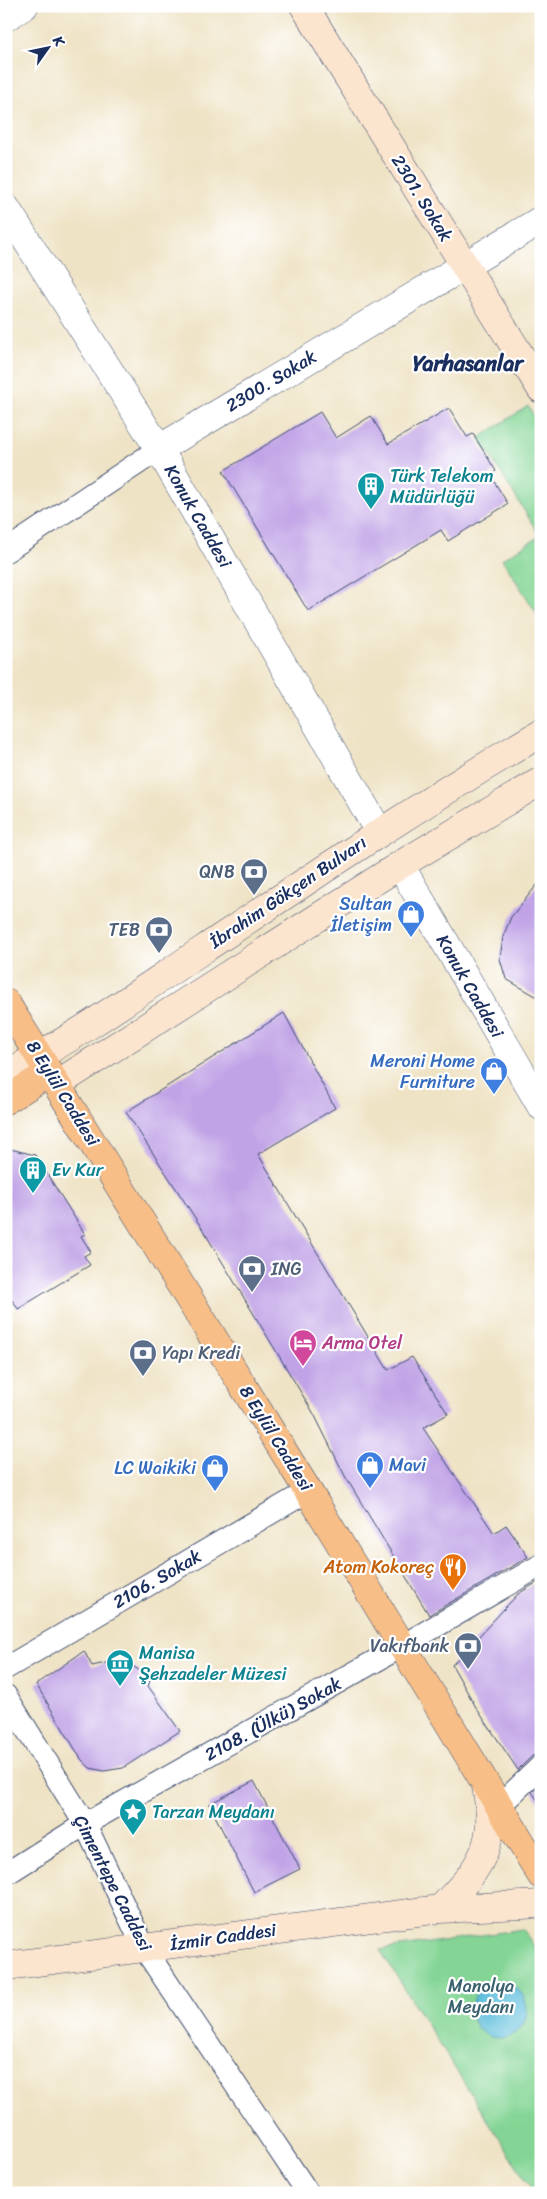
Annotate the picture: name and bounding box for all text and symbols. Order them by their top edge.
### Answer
north arrow [22,22,72,72]
text: K [45,30,72,53]
street label: 2301. Sokak [382,148,462,248]
street label: 2300. Sokak [219,341,323,421]
district label: Yarhasanlar [413,344,525,383]
street label: Konuk Caddesi [155,458,241,575]
place label: Türk Telekom Müdürlüğü [390,460,494,513]
building icon: Türk Telekom Müdürlüğü [356,471,386,510]
street label: İbrahim Gökçen Bulvarı [202,827,374,958]
place label: QNB [199,856,235,888]
bank icon: QNB [239,857,269,896]
place label: Sultan İletişim [330,888,392,941]
shop icon: Sultan İletişim [396,899,426,938]
place label: TEB [108,914,140,946]
bank icon: TEB [144,915,174,954]
street label: Konuk Caddesi [427,928,513,1045]
street label: 8 Eylül Caddesi [18,1034,109,1153]
place label: Meroni Home Furniture [370,1045,475,1098]
shop icon: Meroni Home Furniture [479,1056,509,1095]
place label: Ev Kur [52,1154,105,1186]
building icon: Ev Kur [18,1155,48,1194]
place label: ING [270,1253,302,1285]
bank icon: ING [237,1254,267,1293]
place label: Arma Otel [321,1327,403,1359]
hotel icon: Arma Otel [288,1328,318,1367]
place label: Yapı Kredi [162,1337,241,1369]
bank icon: Yapı Kredi [128,1338,158,1377]
street label: 8 Eylül Caddesi [231,1379,322,1498]
place label: Mavi [389,1449,427,1481]
shop icon: Mavi [355,1450,385,1489]
place label: LC Waikiki [114,1452,197,1484]
shop icon: LC Waikiki [200,1453,230,1492]
street label: 2106. Sokak [106,1540,208,1617]
place label: Atom Kokoreç [323,1551,434,1583]
restaurant icon: Atom Kokoreç [438,1552,468,1591]
place label: Vakıfbank [370,1630,449,1662]
bank icon: Vakıfbank [453,1631,483,1670]
place label: Manisa Şehzadeler Müzesi [139,1637,288,1690]
museum icon: Manisa Şehzadeler Müzesi [105,1648,135,1687]
street label: 2108. (Ülkü) Sokak [198,1668,348,1770]
place label: Tarzan Meydanı [152,1796,275,1828]
place icon: Tarzan Meydanı [118,1797,148,1836]
street label: Çimentepe Caddesi [65,1809,162,1958]
street label: İzmir Caddesi [167,1914,279,1960]
park label: Manolya Meydanı [448,1970,514,2023]

